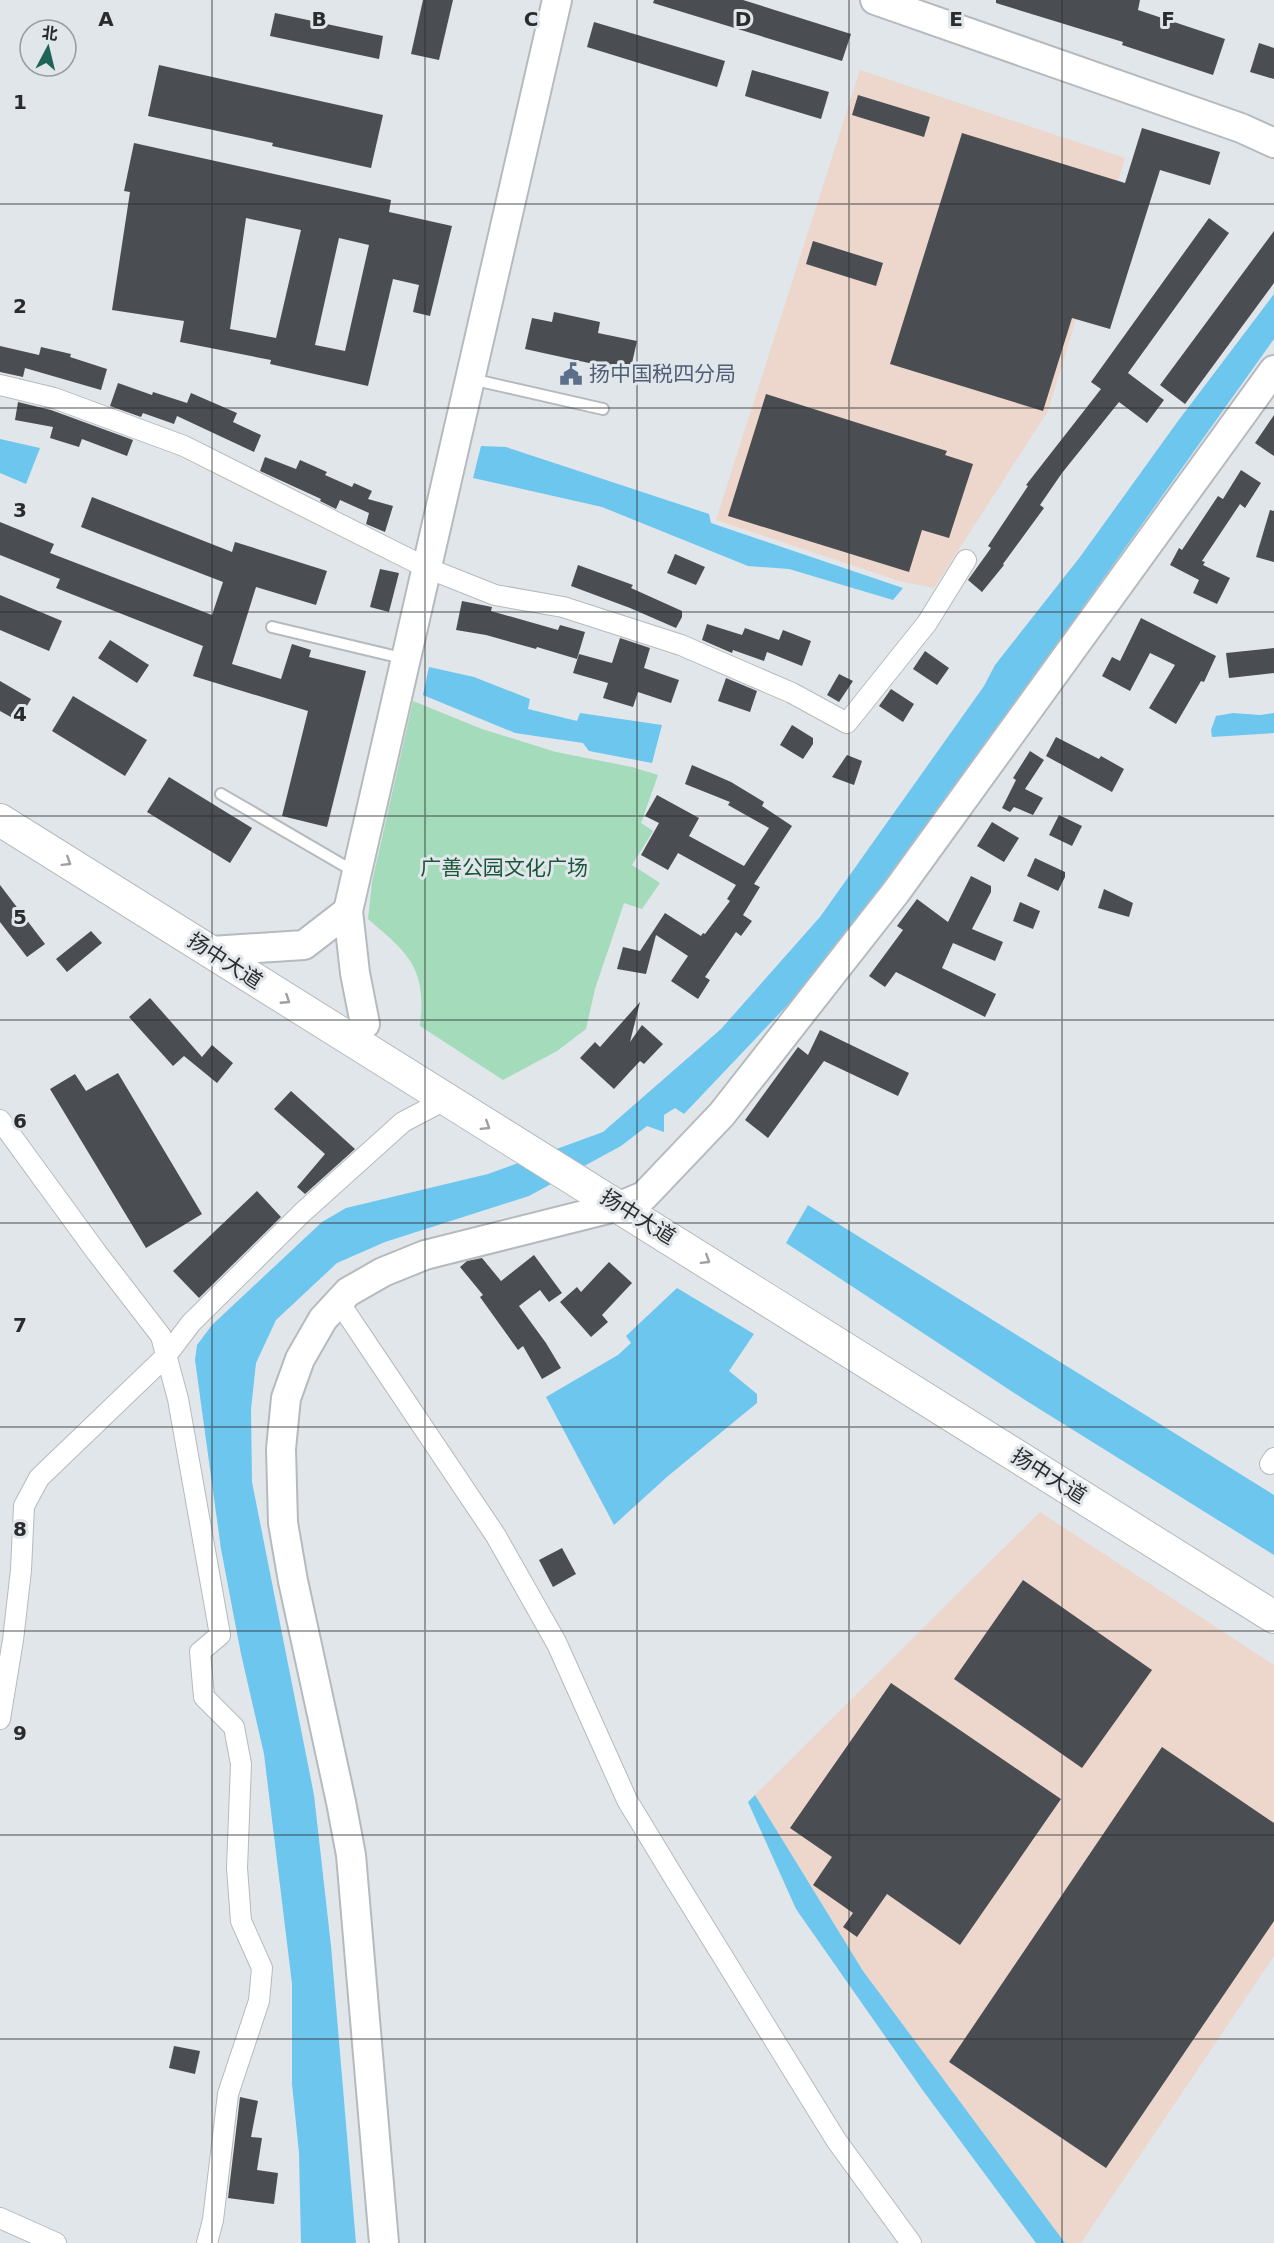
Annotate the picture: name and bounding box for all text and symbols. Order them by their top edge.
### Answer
text: A [98,7,114,31]
text: B [311,7,327,31]
text: C [524,7,538,31]
text: D [735,7,751,31]
text: E [949,7,963,31]
text: F [1161,7,1175,31]
north arrow [18,18,78,78]
text: 北 [41,23,59,44]
text: 1 [13,90,27,114]
text: 2 [13,294,27,318]
public building icon: 扬中国税四分局 [558,361,584,387]
place label: 扬中国税四分局 [589,362,736,386]
text: 3 [13,498,27,522]
text: 4 [13,702,27,726]
one-way arrow [61,855,72,866]
park label: 广善公园文化广场 [420,856,588,880]
text: 5 [13,905,27,929]
street label: 扬中大道 [183,928,267,994]
one-way arrow [279,992,290,1003]
text: 6 [13,1109,27,1133]
one-way arrow [480,1118,490,1130]
street label: 扬中大道 [596,1185,680,1249]
one-way arrow [700,1253,711,1264]
text: 7 [13,1313,27,1337]
street label: 扬中大道 [1007,1444,1091,1508]
text: 8 [13,1517,27,1541]
text: 9 [13,1721,27,1745]

